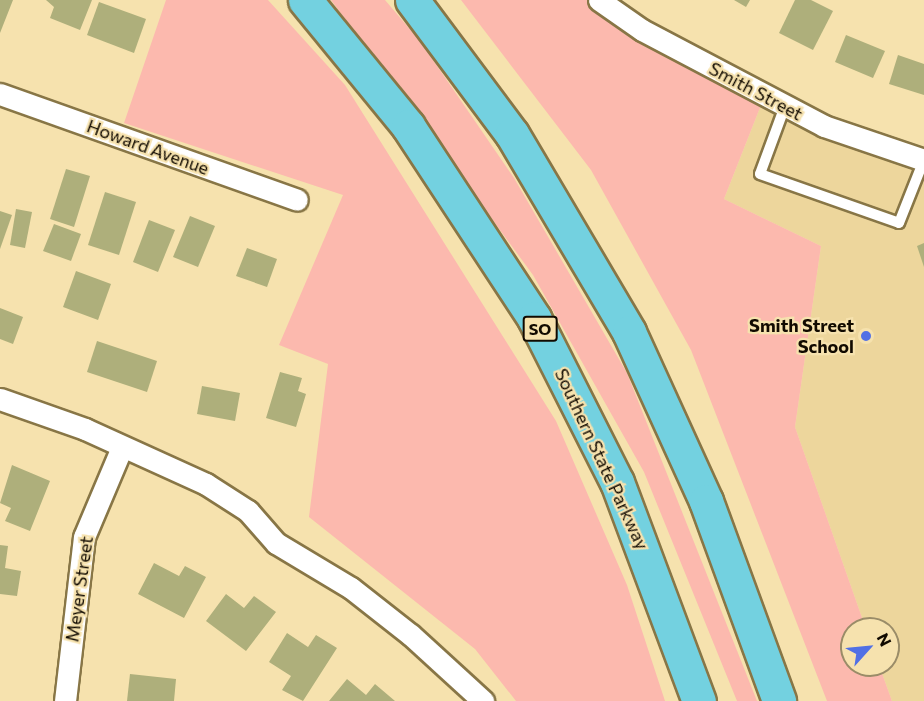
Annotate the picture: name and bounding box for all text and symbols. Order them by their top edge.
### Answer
street label: Smith Street [705,57,807,125]
street label: Howard Avenue [84,115,212,179]
place label: Smith Street School [749,315,854,358]
road number: SO [522,316,558,342]
marker: Smith Street School [859,329,873,343]
street label: Southern State Parkway [551,365,653,553]
street label: Meyer Street [61,535,97,643]
north arrow [840,617,900,677]
text: N [874,630,896,649]

